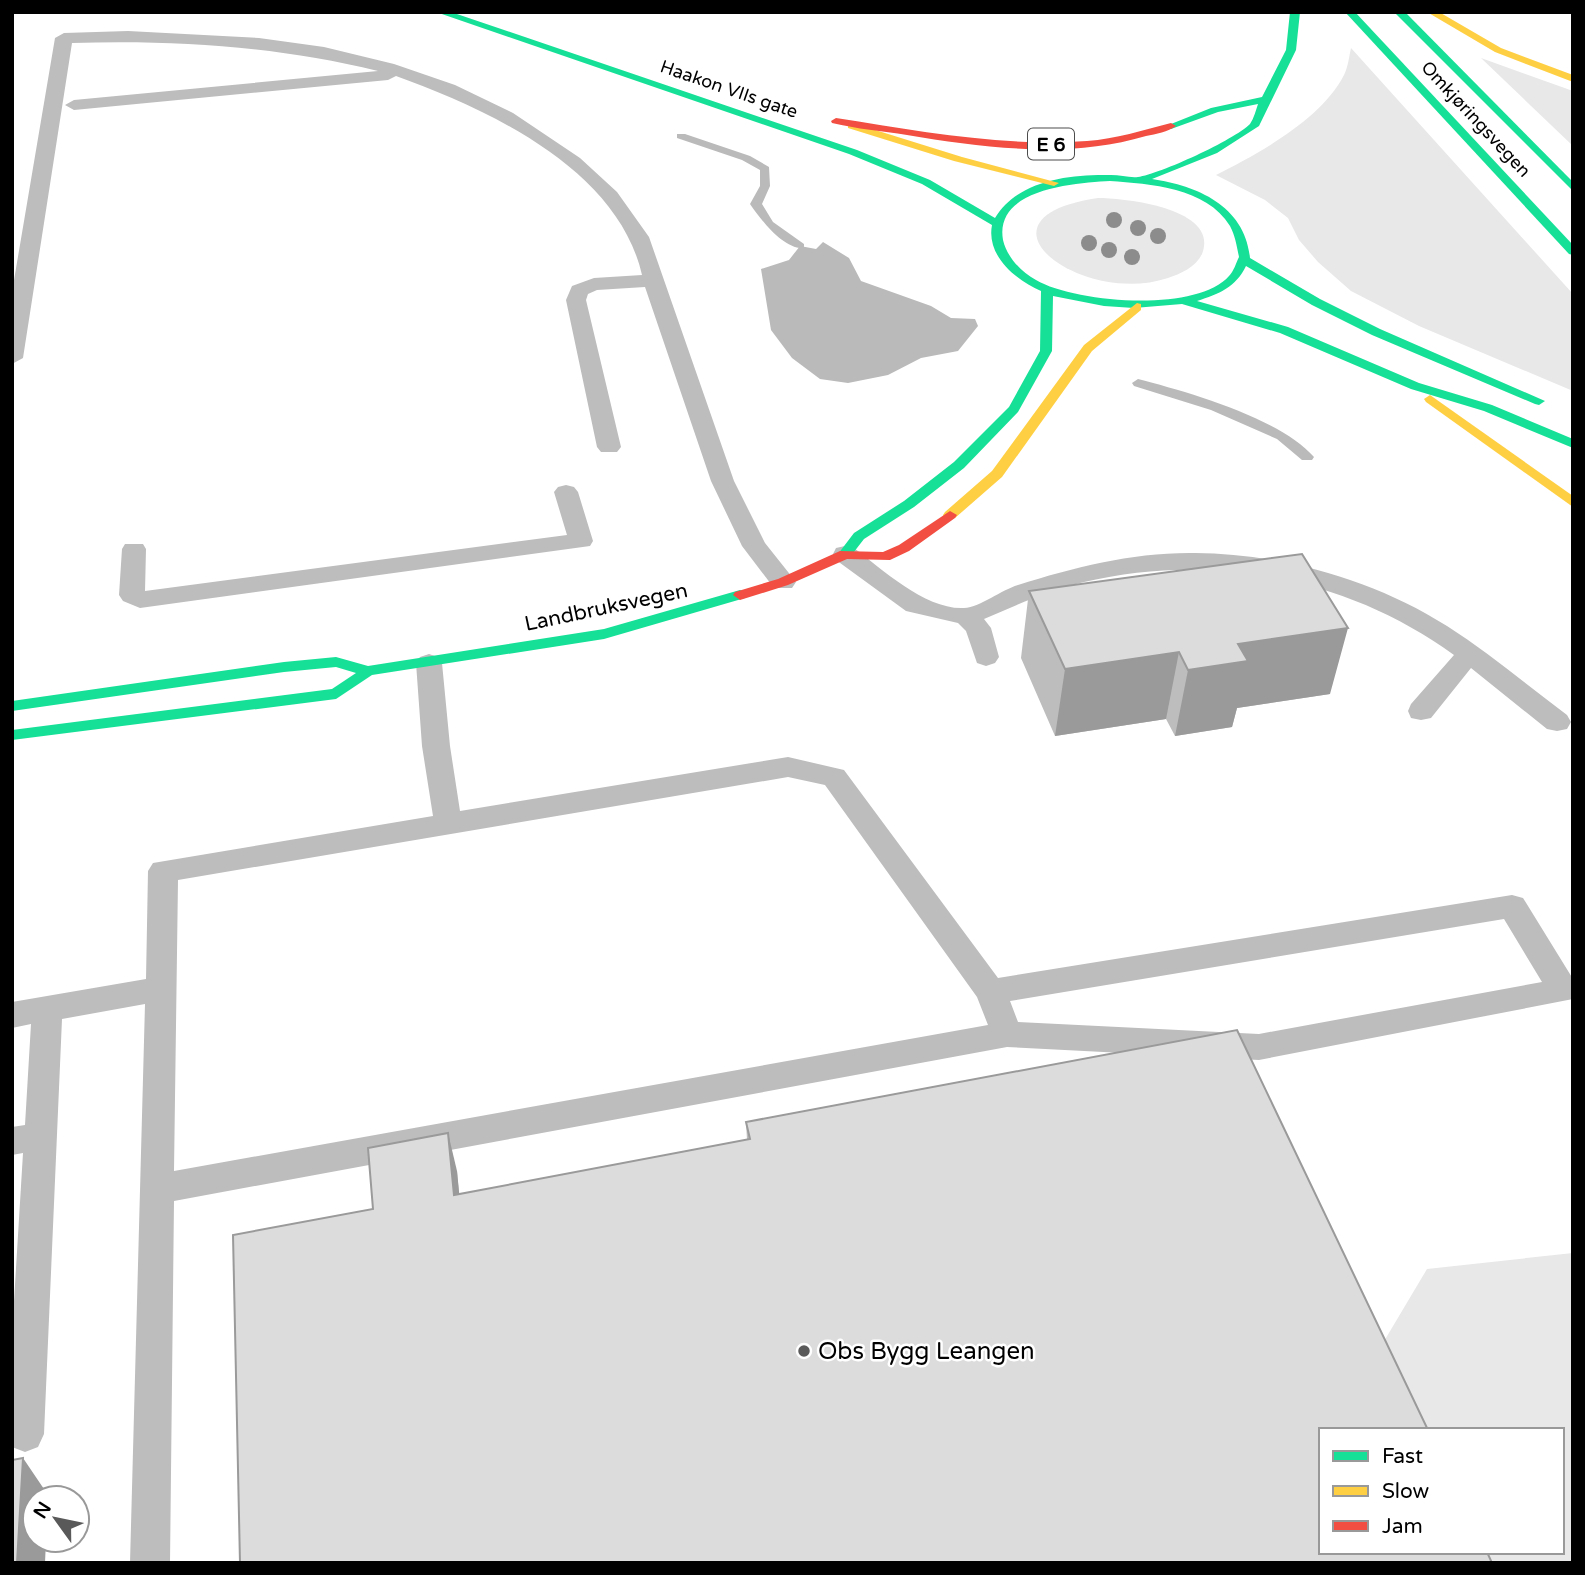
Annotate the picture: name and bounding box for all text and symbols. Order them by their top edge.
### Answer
street label: Haakon VIIs gate [657,55,801,123]
street label: Omkjøringsvegen [1417,56,1535,182]
road number: E 6 [1028,128,1074,160]
street label: Landbruksvegen [522,578,690,637]
place label: Obs Bygg Leangen [818,1337,1035,1366]
marker: Obs Bygg Leangen [796,1343,812,1359]
legend [1319,1428,1564,1554]
text: Fast [1382,1444,1423,1469]
text: Slow [1382,1479,1430,1504]
north arrow [21,1484,91,1554]
text: N [29,1498,56,1523]
text: Jam [1382,1514,1423,1539]

